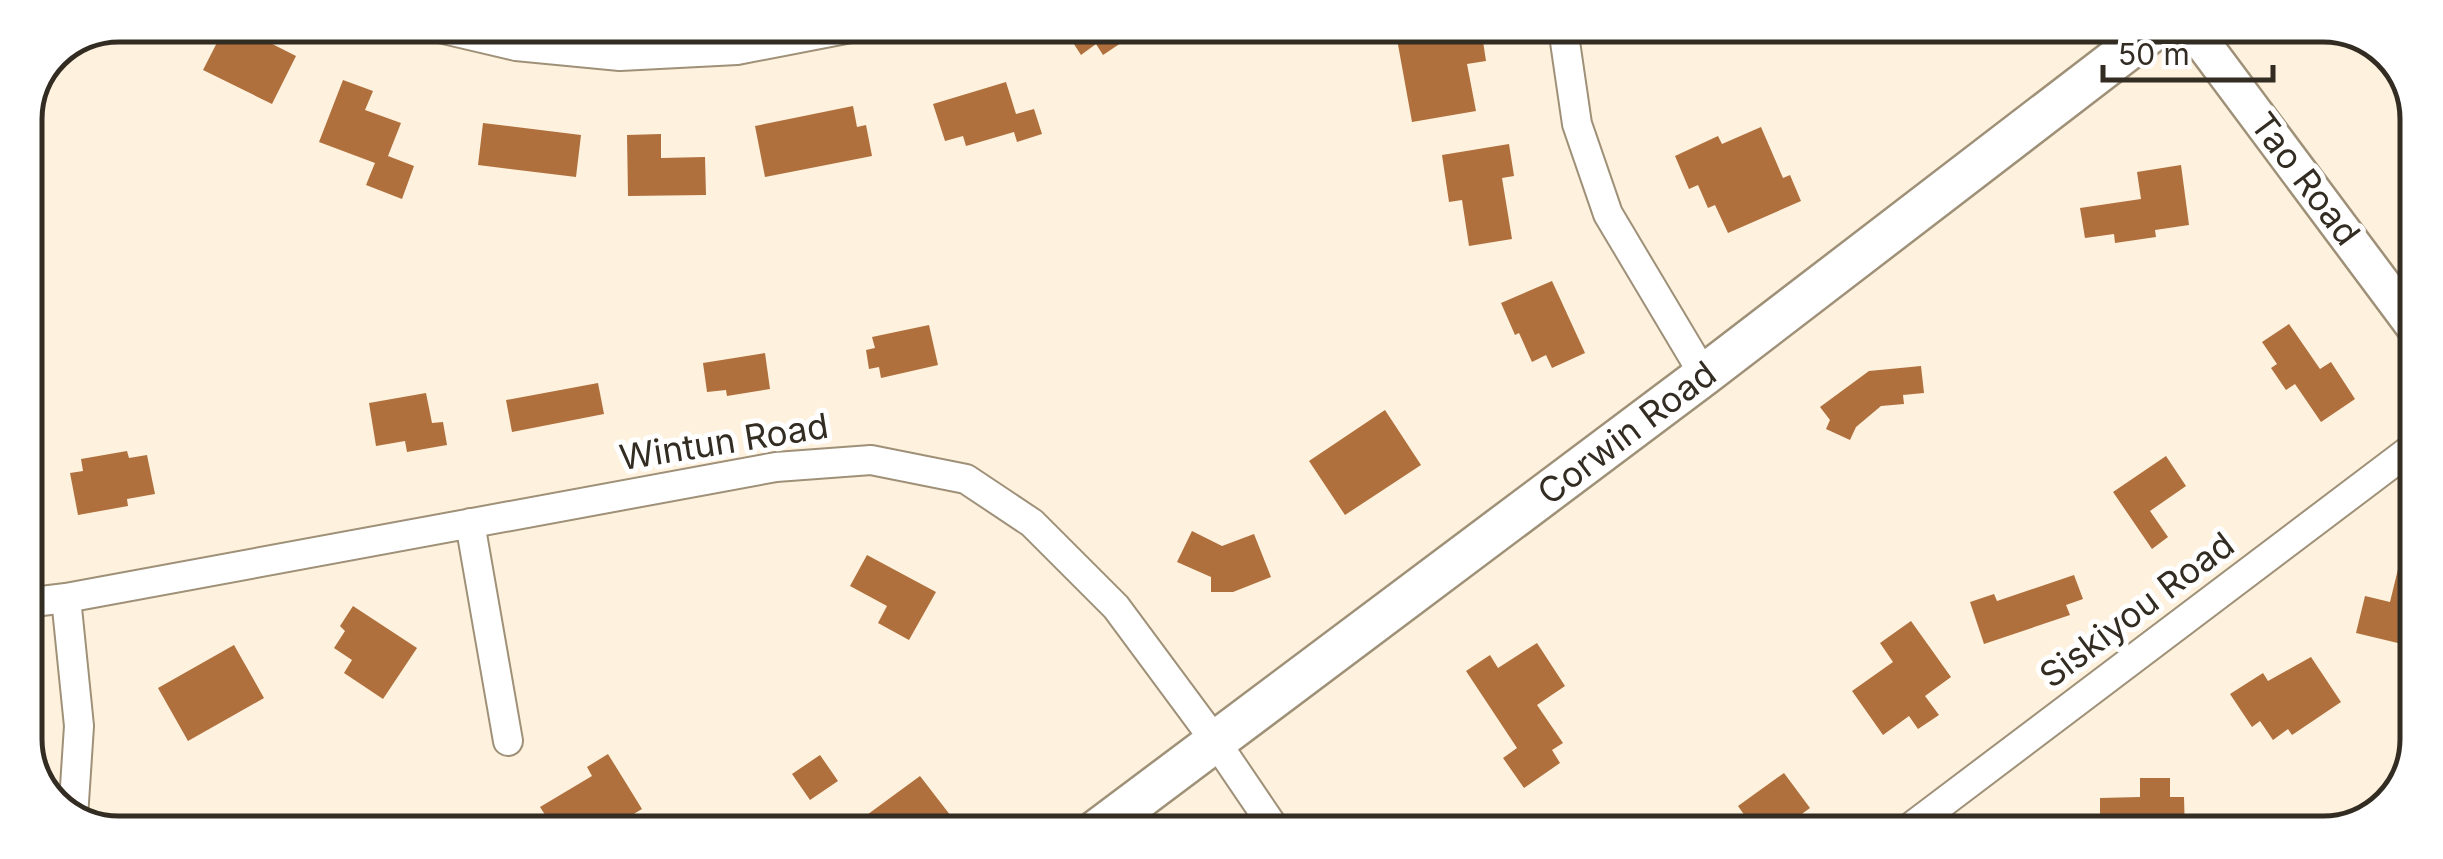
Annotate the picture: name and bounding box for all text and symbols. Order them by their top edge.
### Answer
scale bar [2103,20,2273,82]
text: 50 m [2118,36,2190,72]
street label: Tao Road [2242,104,2369,253]
street label: Corwin Road [1529,352,1724,513]
street label: Wintun Road [616,404,831,478]
street label: Siskiyou Road [2031,523,2242,696]

